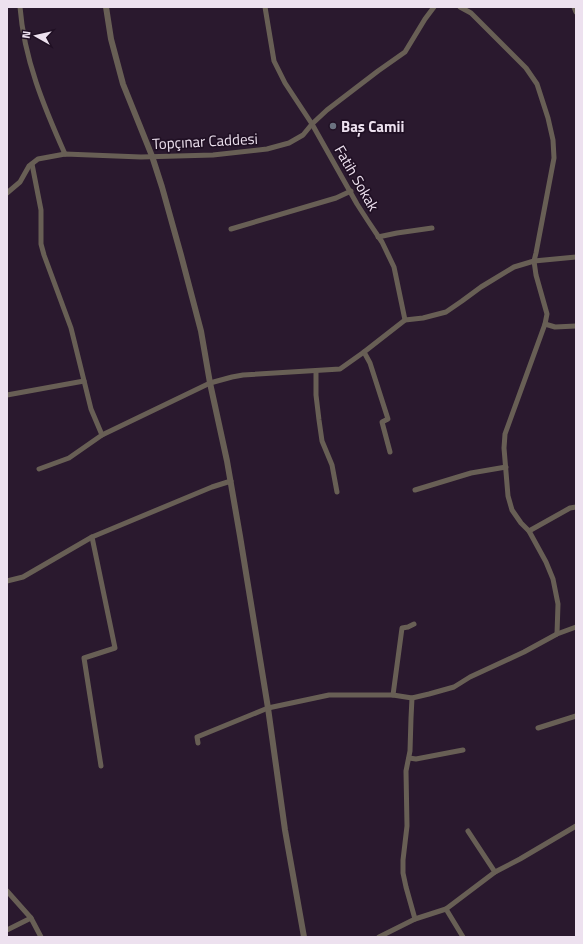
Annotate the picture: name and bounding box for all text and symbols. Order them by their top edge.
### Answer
north arrow [16,16,56,56]
text: N [18,30,35,39]
place label: Baş Camii [341,115,404,138]
marker: Baş Camii [328,121,338,131]
street label: Topçınar Caddesi [152,127,258,155]
street label: Fatih Sokak [329,141,385,215]

